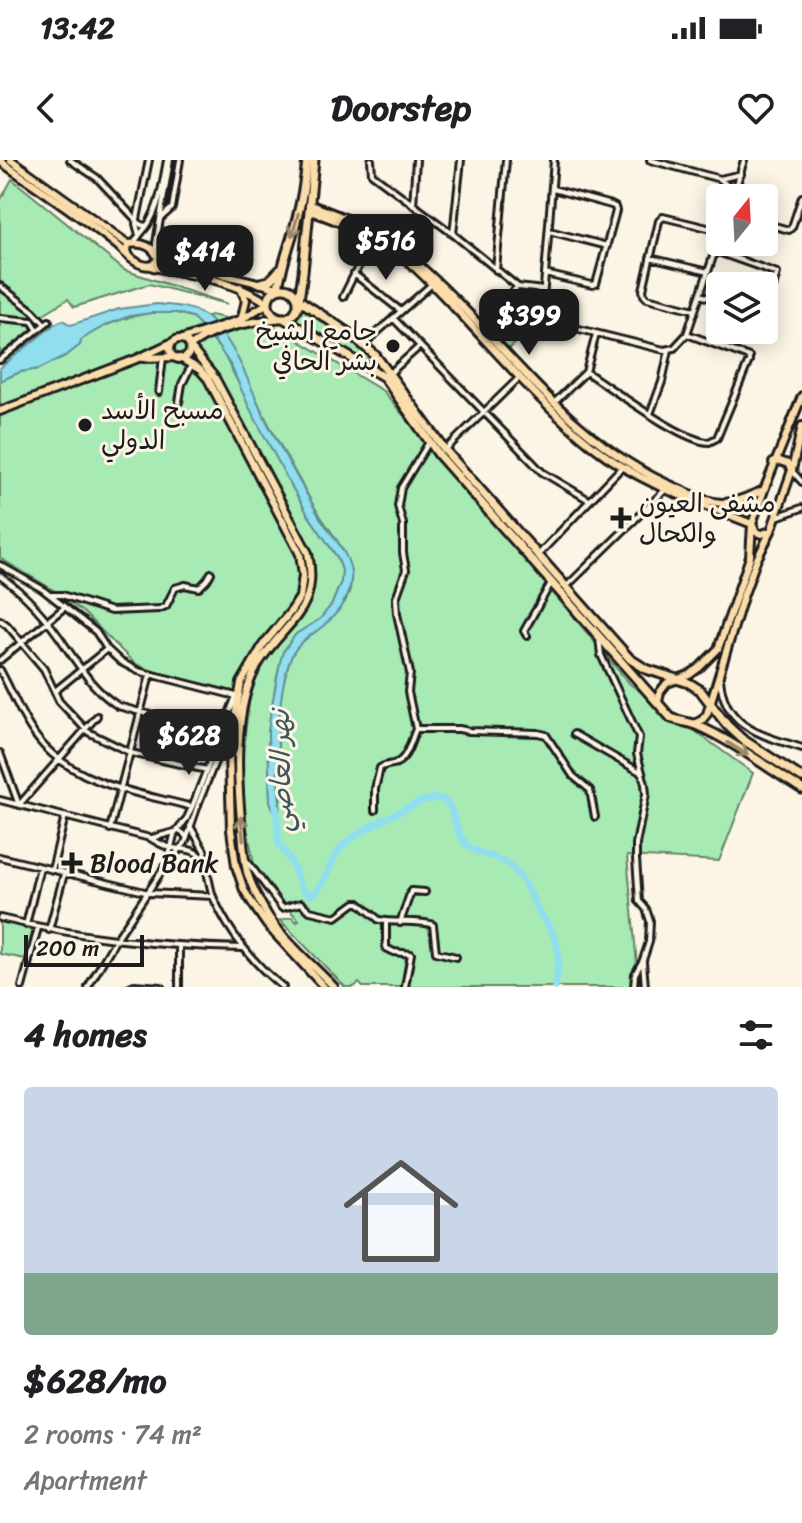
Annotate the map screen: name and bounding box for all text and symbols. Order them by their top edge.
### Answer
text: 13:42 [40,1,114,55]
text: Doorstep [331,76,471,140]
icon: back [24,86,68,130]
icon: heart [734,86,778,130]
north arrow [706,184,778,256]
map controls [706,184,778,344]
one-way arrow [287,211,302,237]
pin: $516 [339,214,433,282]
text: $516 [356,217,416,263]
pin: $414 [158,225,252,293]
text: $414 [174,228,236,274]
button: layers [706,272,778,344]
pin: $399 [482,289,576,357]
text: $399 [497,292,561,338]
place label: جامع الشيخ بشر الحافي [256,308,377,384]
marker: جامع الشيخ بشر الحافي [384,337,402,355]
place label: مسبح الأسد الدولي [101,387,224,463]
marker: مسبح الأسد الدولي [76,416,94,434]
place label: مشفى العيون والكحال [639,480,776,556]
marker: مشفى العيون والكحال [610,507,632,529]
water label: نهر العاصي [255,706,306,833]
pin: $628 [142,709,236,777]
text: $628 [158,712,220,758]
one-way arrow [726,741,749,757]
one-way arrow [234,815,249,842]
place label: Blood Bank [90,840,219,886]
marker: Blood Bank [61,852,83,874]
text: 200 m [36,929,99,968]
scale bar [24,931,144,967]
text: 4 homes [24,1005,147,1065]
icon: filters [734,1013,778,1057]
icon: home [329,1139,473,1283]
text: $628/mo [24,1351,167,1411]
text: 2 rooms · 74 m² [24,1411,202,1457]
text: Apartment [24,1457,147,1503]

